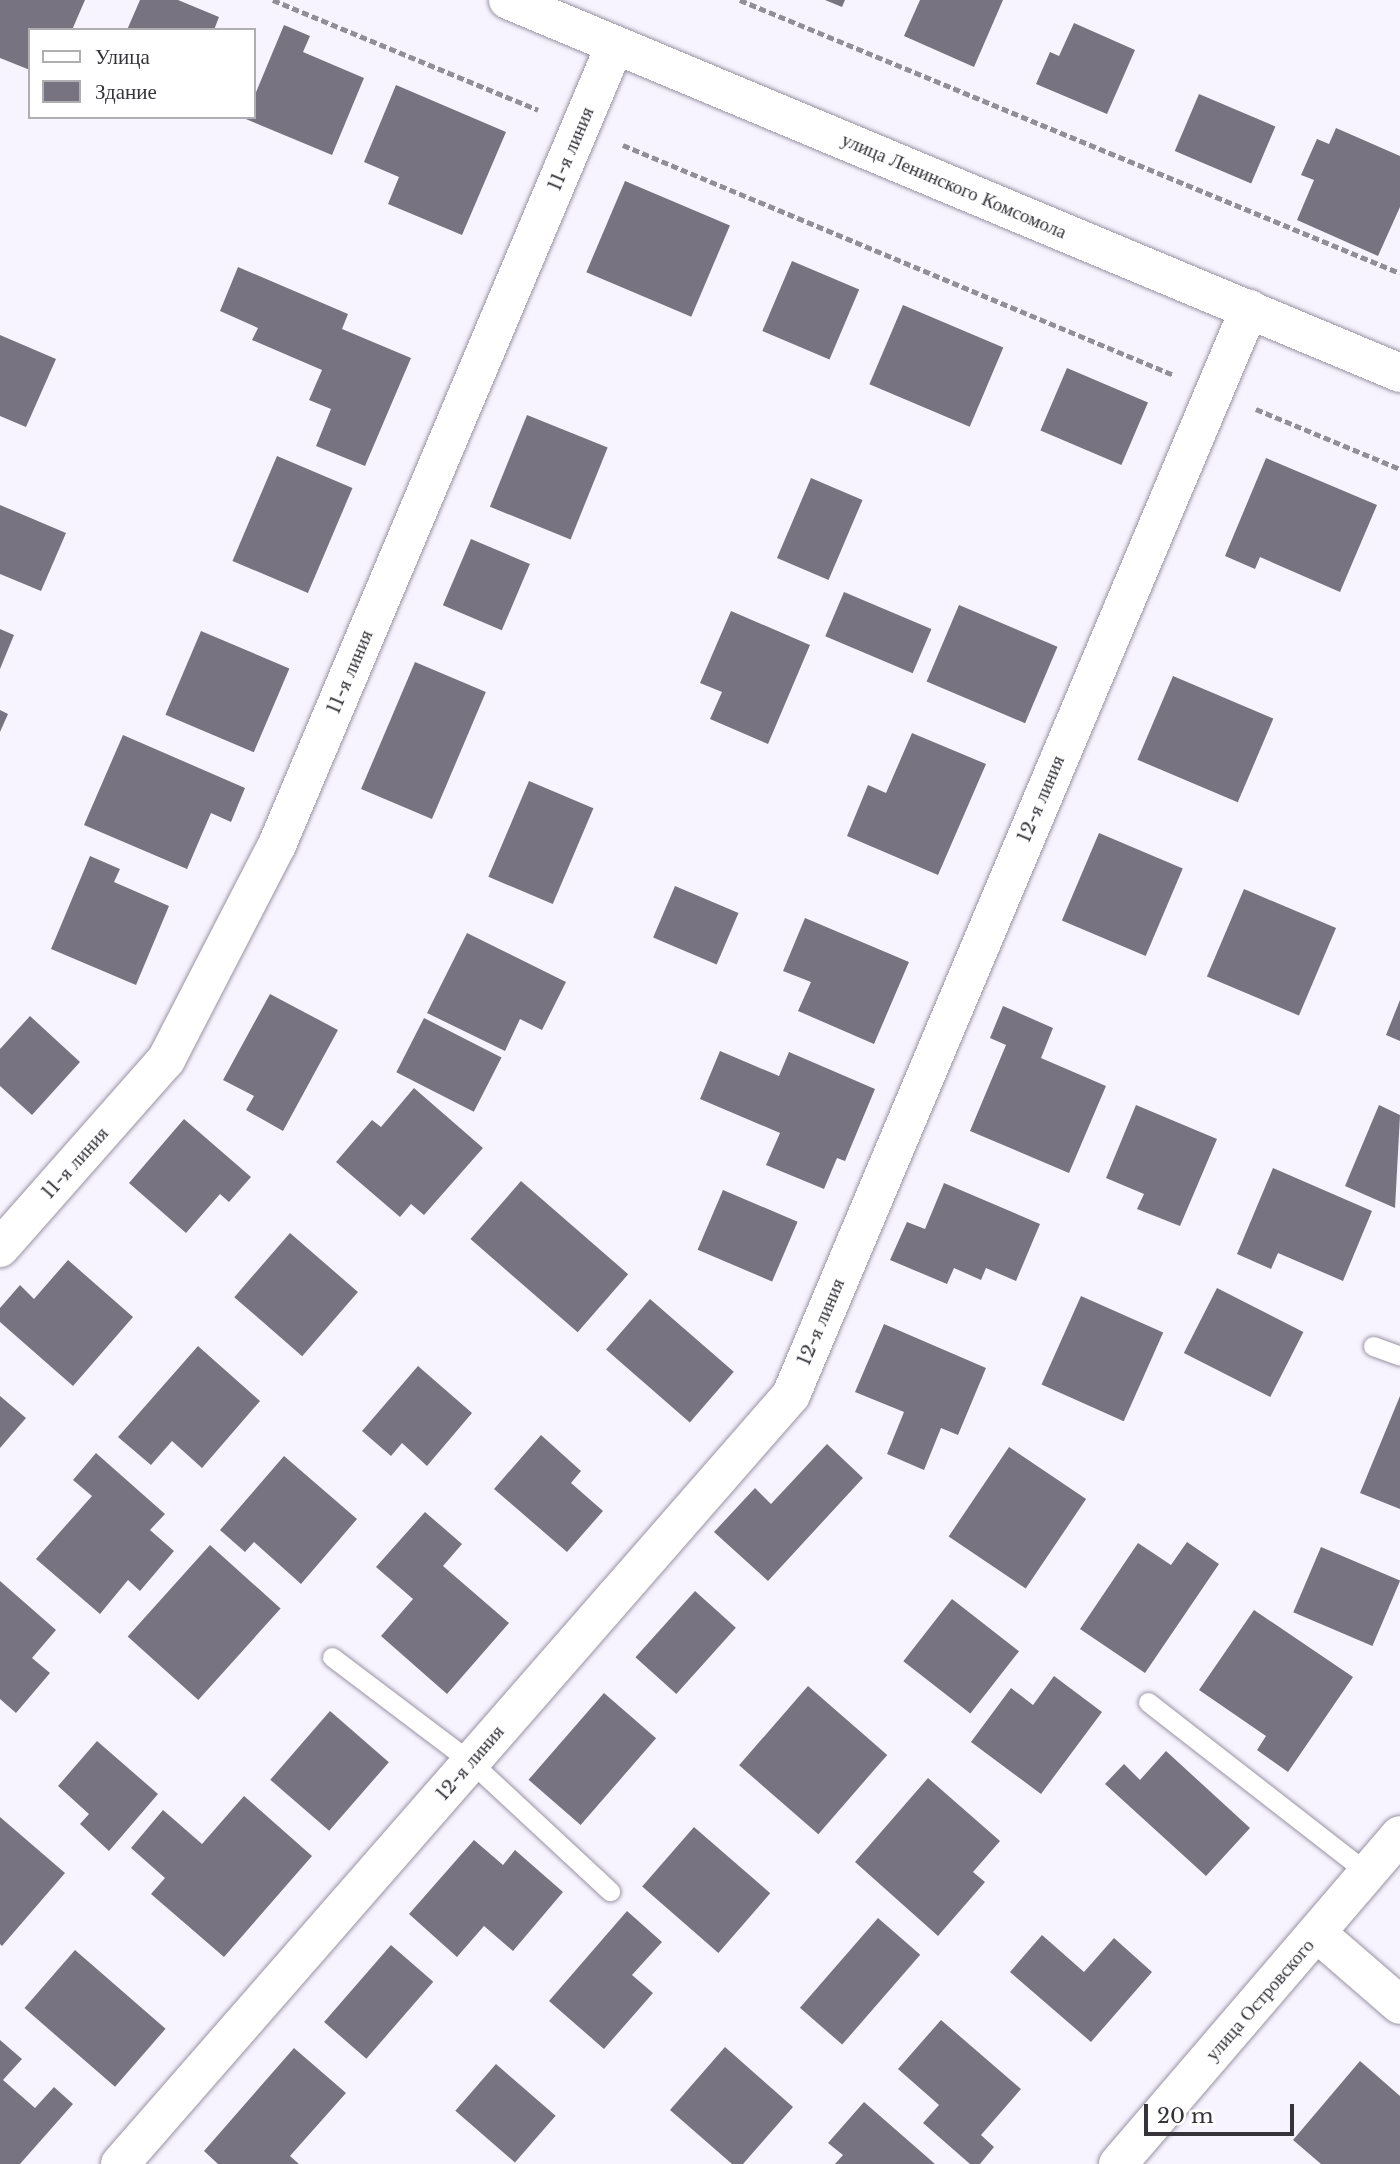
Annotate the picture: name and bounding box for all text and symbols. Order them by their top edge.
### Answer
legend [28,28,256,119]
text: Улица [95,44,150,70]
text: Здание [95,79,157,105]
street label: 11-я линия [543,104,599,194]
street label: улица Ленинского Комсомола [838,128,1070,244]
street label: 11-я линия [322,627,378,717]
street label: 12-я линия [1013,752,1069,846]
street label: 11-я линия [37,1122,113,1204]
street label: 12-я линия [793,1275,849,1369]
street label: 12-я линия [431,1721,509,1805]
street label: улица Островского [1201,1934,1319,2066]
scale bar [1148,2090,1298,2134]
text: 20 m [1157,2103,1214,2129]

